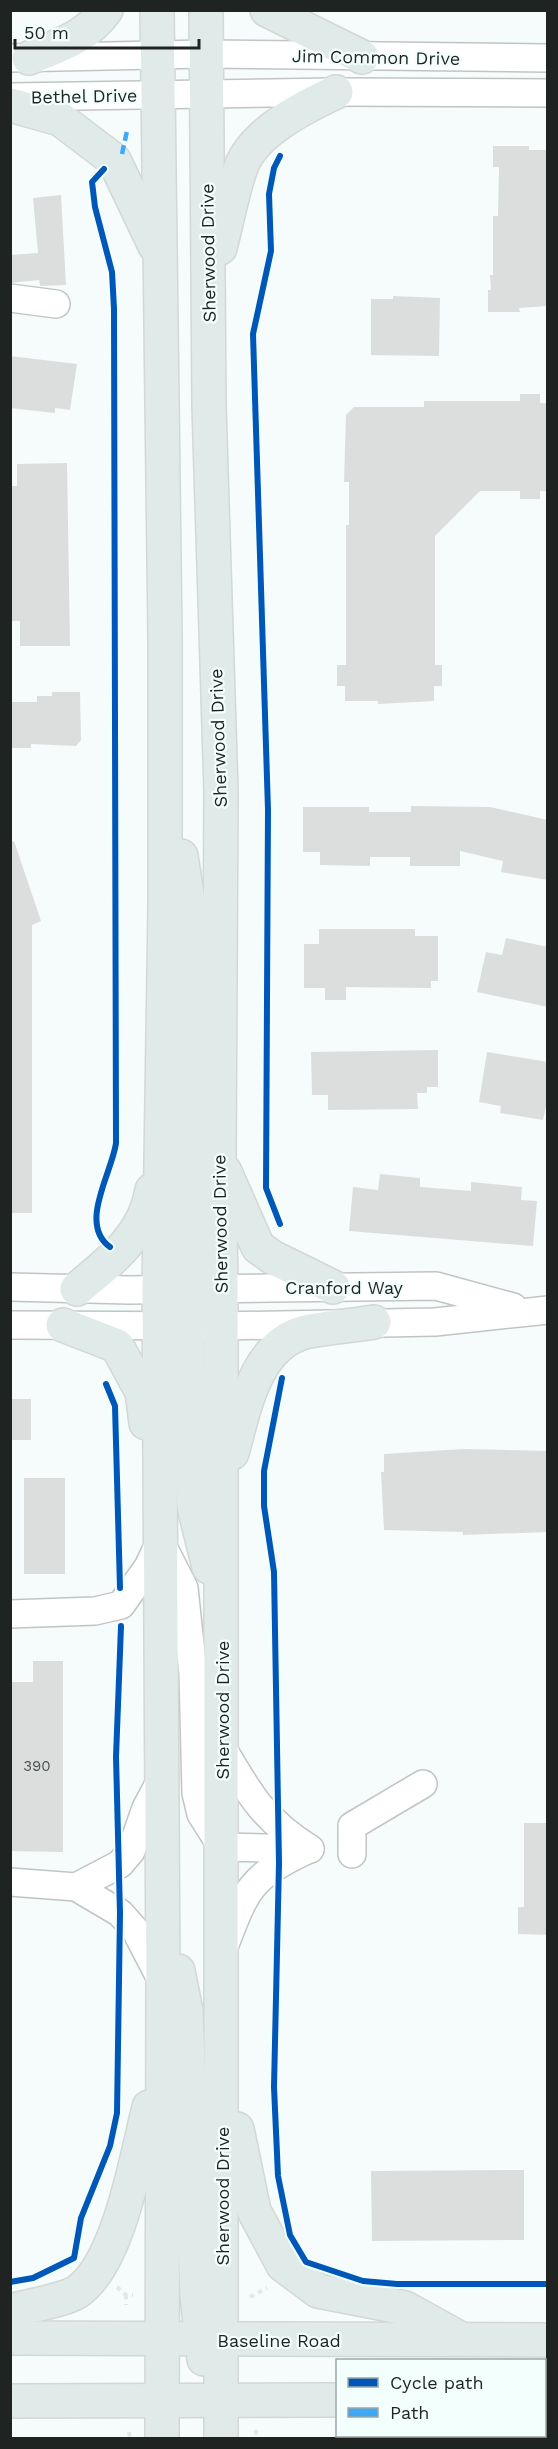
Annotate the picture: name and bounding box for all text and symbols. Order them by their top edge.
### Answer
scale bar [15,12,200,50]
text: 50 m [24,22,69,43]
street label: Jim Common Drive [292,45,460,69]
street label: Bethel Drive [30,85,138,107]
street label: Sherwood Drive [196,183,220,323]
street label: Sherwood Drive [205,668,231,808]
street label: Sherwood Drive [208,1154,232,1294]
street label: Cranford Way [285,1277,404,1298]
street label: Sherwood Drive [212,1641,233,1779]
house number: 390 [23,1757,51,1775]
street label: Sherwood Drive [212,2127,233,2265]
street label: Baseline Road [217,2330,341,2351]
legend [336,2359,546,2437]
text: Cycle path [390,2372,484,2393]
text: Path [390,2402,430,2423]

